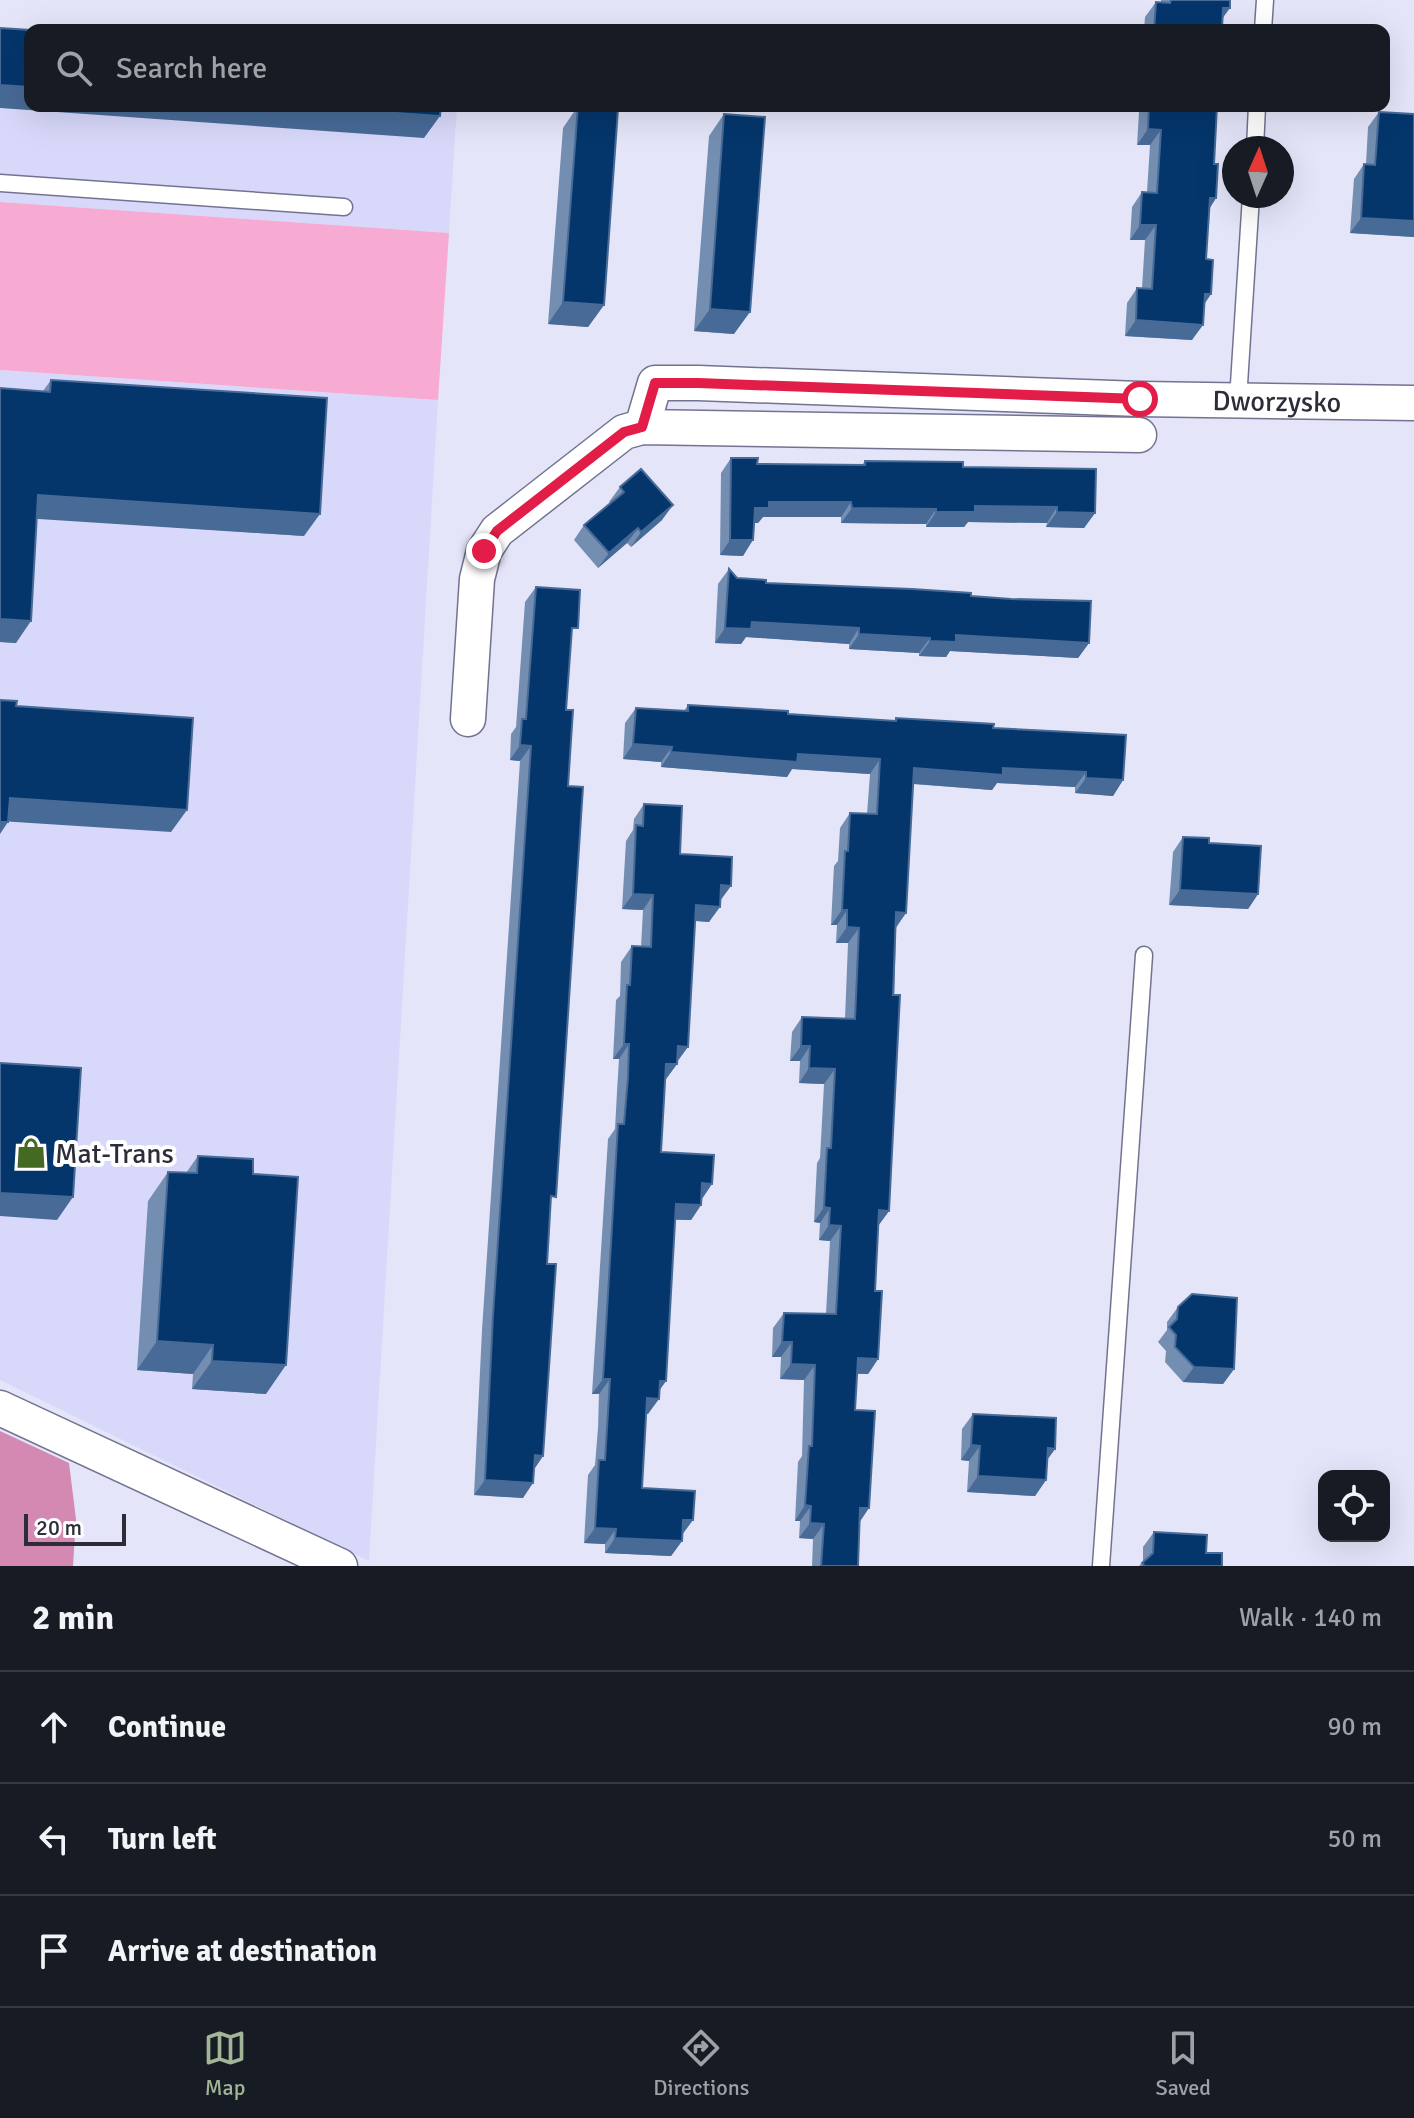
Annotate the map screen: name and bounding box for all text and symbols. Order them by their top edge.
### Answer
search box [24,24,1390,112]
icon: search [52,46,96,90]
text: Search here [116,50,267,87]
north arrow [1222,136,1294,208]
route start [1122,381,1158,417]
street label: Dworzysko [1212,384,1342,420]
route end [466,533,502,569]
shop icon: Mat-Trans [14,1136,48,1170]
place label: Mat-Trans [55,1137,174,1171]
map controls [1318,1470,1390,1542]
button: locate [1318,1470,1390,1542]
scale bar [24,1510,126,1546]
text: 20 m [36,1514,82,1541]
text: 2 min [32,1597,114,1639]
text: Walk · 140 m [1239,1602,1382,1634]
icon: ahead [32,1705,76,1749]
text: Continue [108,1709,226,1746]
text: 90 m [1327,1711,1382,1743]
icon: left [32,1817,76,1861]
text: Turn left [108,1821,217,1858]
text: 50 m [1327,1823,1382,1855]
icon: arrive [32,1929,76,1973]
text: Arrive at destination [108,1933,377,1970]
tab: Map [203,2026,247,2101]
tab: Directions [653,2026,749,2101]
tab: Saved [1156,2026,1211,2101]

